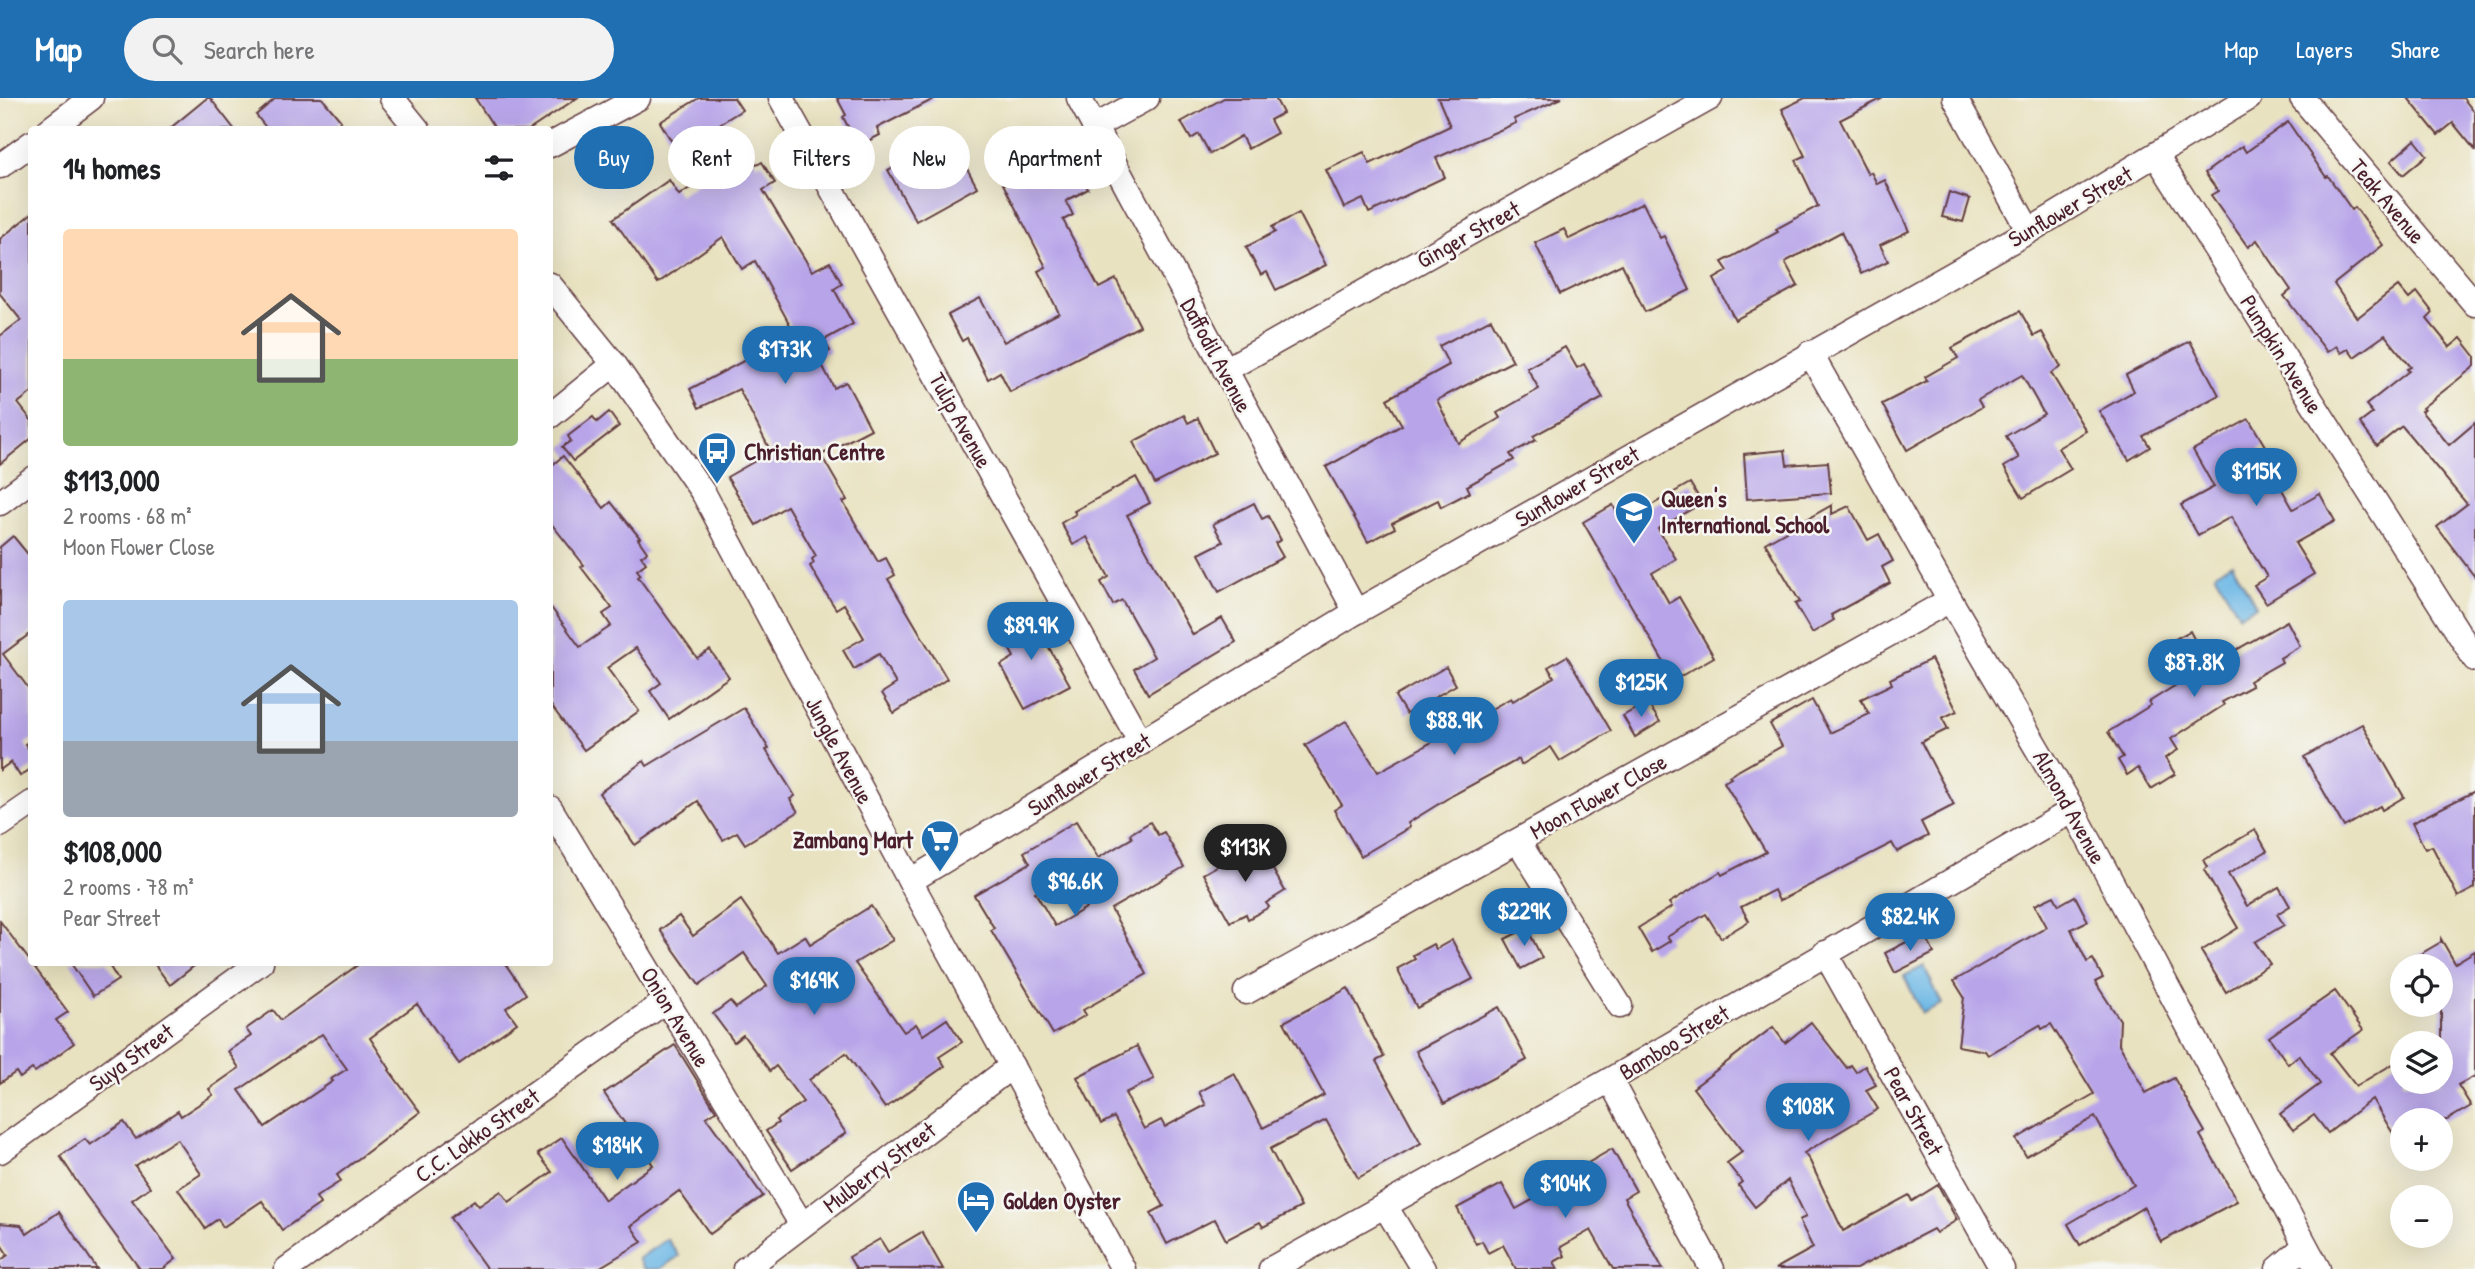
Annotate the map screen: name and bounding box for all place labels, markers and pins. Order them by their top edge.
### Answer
pin: $173K [736,327,834,386]
bus stop icon: Christian Centre [696,430,738,485]
place label: Christian Centre [744,436,886,467]
pin: $115K [2207,448,2305,508]
place label: Queen's International School [1661,483,1830,540]
school or university icon: Queen's International School [1613,490,1655,545]
pin: $89.9K [974,602,1088,662]
pin: $87.8K [2137,640,2251,699]
pin: $125K [1592,660,1690,719]
pin: $88.9K [1397,698,1511,757]
supermarket icon: Zambang Mart [919,818,961,873]
place label: Zambang Mart [793,824,914,856]
pin: $113K [1196,824,1294,884]
pin: $96.6K [1018,858,1132,918]
pin: $229K [1475,888,1573,948]
pin: $82.4K [1853,894,1967,953]
pin: $169K [765,958,863,1017]
pin: $108K [1759,1084,1857,1143]
pin: $184K [568,1122,666,1182]
pin: $104K [1516,1160,1614,1220]
hotel icon: Golden Oyster [955,1179,997,1234]
place label: Golden Oyster [1003,1185,1121,1217]

